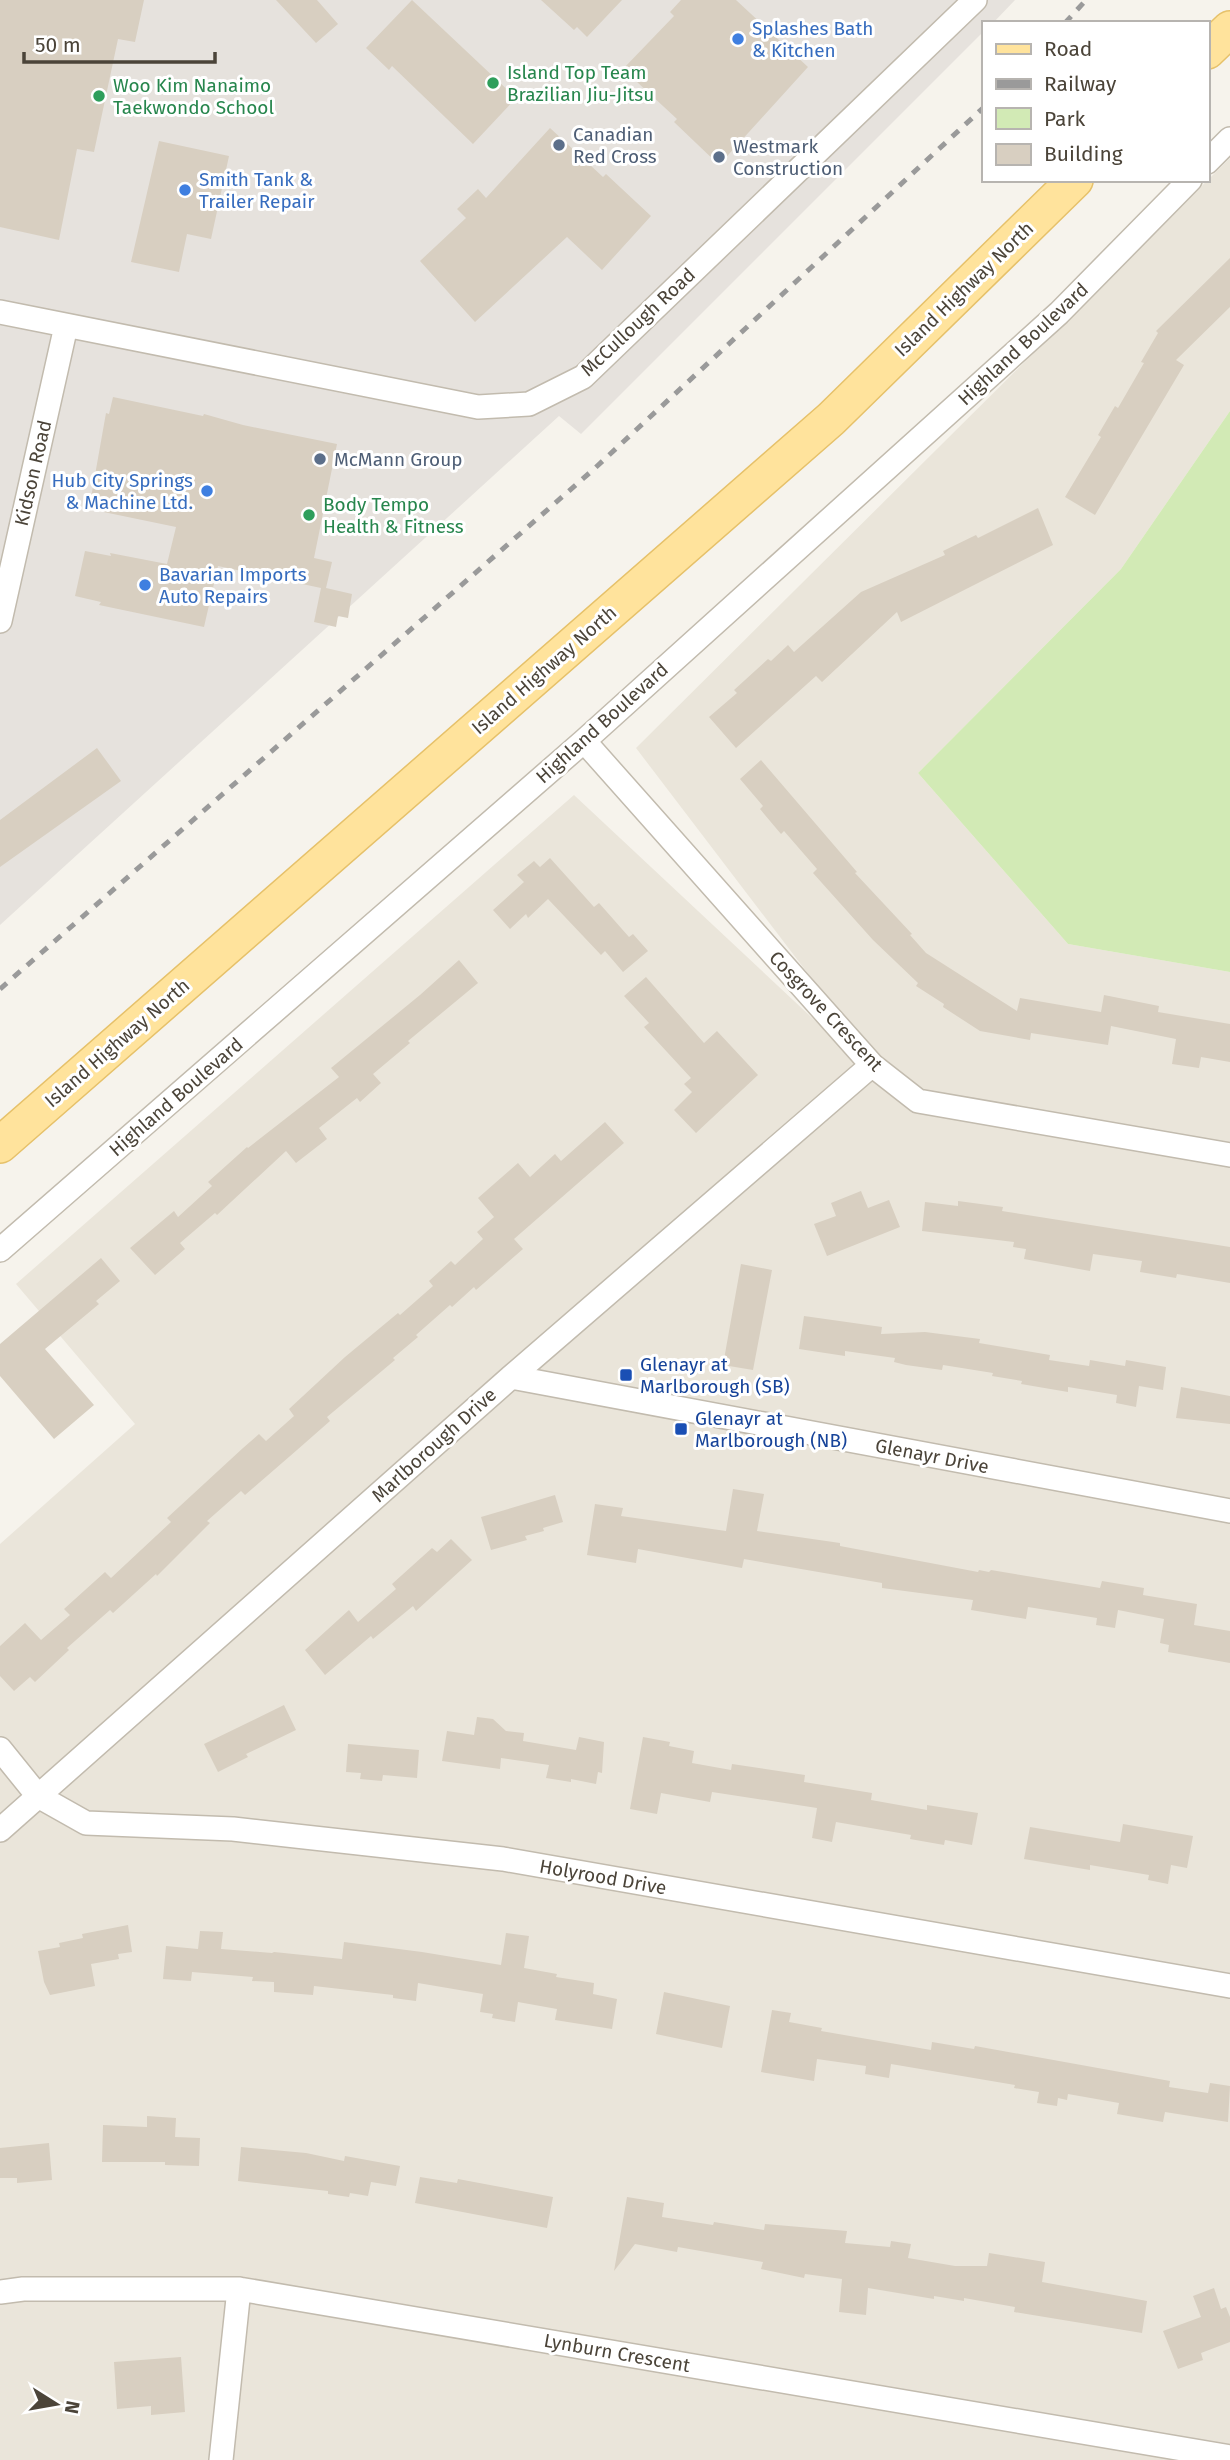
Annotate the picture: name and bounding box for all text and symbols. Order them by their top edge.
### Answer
place label: Splashes Bath & Kitchen [752,17,873,62]
scale bar [24,21,215,65]
legend [982,21,1209,182]
marker: Splashes Bath & Kitchen [730,31,746,47]
text: 50 m [35,32,81,58]
text: Road [1044,36,1092,62]
place label: Island Top Team Brazilian Jiu-Jitsu [507,61,654,106]
text: Railway [1044,71,1117,97]
place label: Woo Kim Nanaimo Taekwondo School [113,74,274,119]
marker: Island Top Team Brazilian Jiu-Jitsu [485,75,501,91]
marker: Woo Kim Nanaimo Taekwondo School [91,88,107,104]
text: Park [1044,106,1086,132]
place label: Canadian Red Cross [573,123,657,168]
place label: Westmark Construction [733,135,843,180]
marker: Canadian Red Cross [551,137,567,153]
text: Building [1044,141,1123,167]
marker: Westmark Construction [711,149,727,165]
place label: Smith Tank & Trailer Repair [199,168,315,213]
marker: Smith Tank & Trailer Repair [177,182,193,198]
street label: Island Highway North [890,217,1038,361]
street label: McCullough Road [576,263,700,381]
street label: Highland Boulevard [953,278,1093,410]
street label: Kidson Road [10,418,56,528]
place label: McMann Group [334,448,462,471]
marker: McMann Group [312,451,328,467]
place label: Hub City Springs & Machine Ltd. [51,469,193,514]
marker: Hub City Springs & Machine Ltd. [199,483,215,499]
place label: Body Tempo Health & Fitness [323,493,464,538]
marker: Body Tempo Health & Fitness [301,507,317,523]
place label: Bavarian Imports Auto Repairs [159,563,307,608]
marker: Bavarian Imports Auto Repairs [137,577,153,593]
street label: Island Highway North [467,601,621,739]
street label: Highland Boulevard [531,658,673,788]
street label: Cosgrove Crescent [764,946,888,1076]
street label: Island Highway North [40,974,194,1112]
street label: Highland Boulevard [104,1033,248,1161]
place label: Glenayr at Marlborough (SB) [640,1353,790,1398]
marker: Glenayr at Marlborough (SB) [618,1367,634,1383]
street label: Marlborough Drive [367,1383,501,1507]
place label: Glenayr at Marlborough (NB) [695,1407,847,1452]
marker: Glenayr at Marlborough (NB) [673,1421,689,1437]
street label: Glenayr Drive [873,1434,991,1478]
street label: Holyrood Drive [538,1855,668,1899]
street label: Lynburn Crescent [542,2329,692,2377]
north arrow [21,2369,91,2439]
text: N [60,2399,85,2416]

